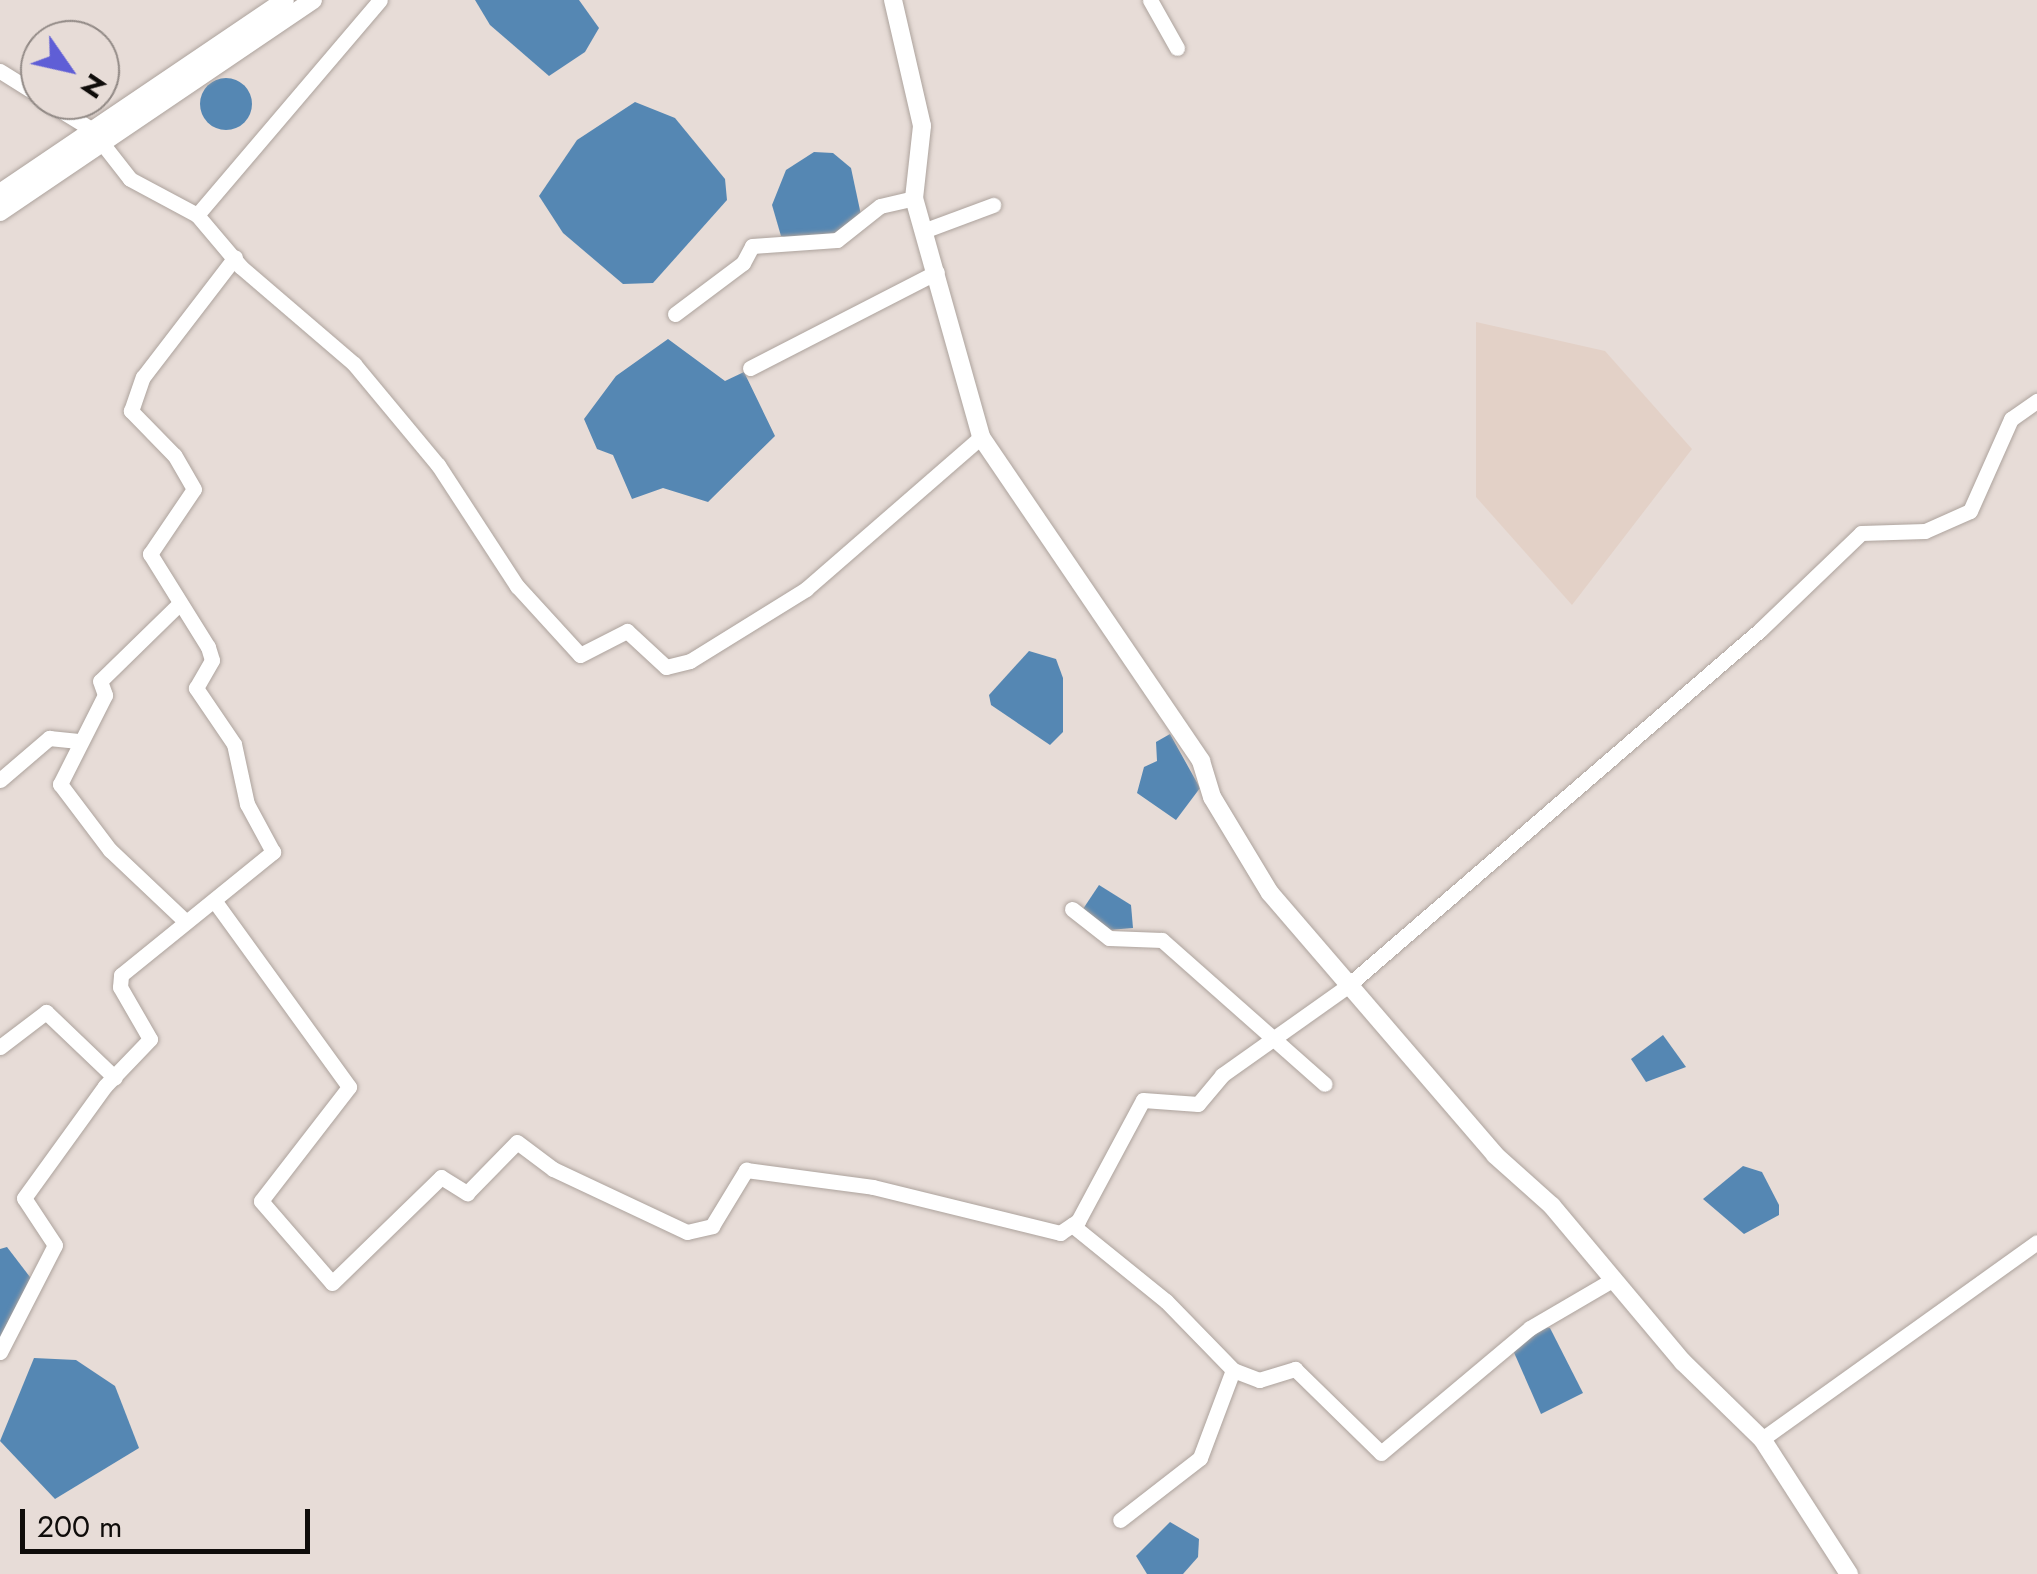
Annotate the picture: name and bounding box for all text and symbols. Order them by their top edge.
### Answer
north arrow [20,20,120,120]
text: N [70,65,117,107]
scale bar [25,1489,315,1551]
text: 200 m [37,1505,122,1548]

